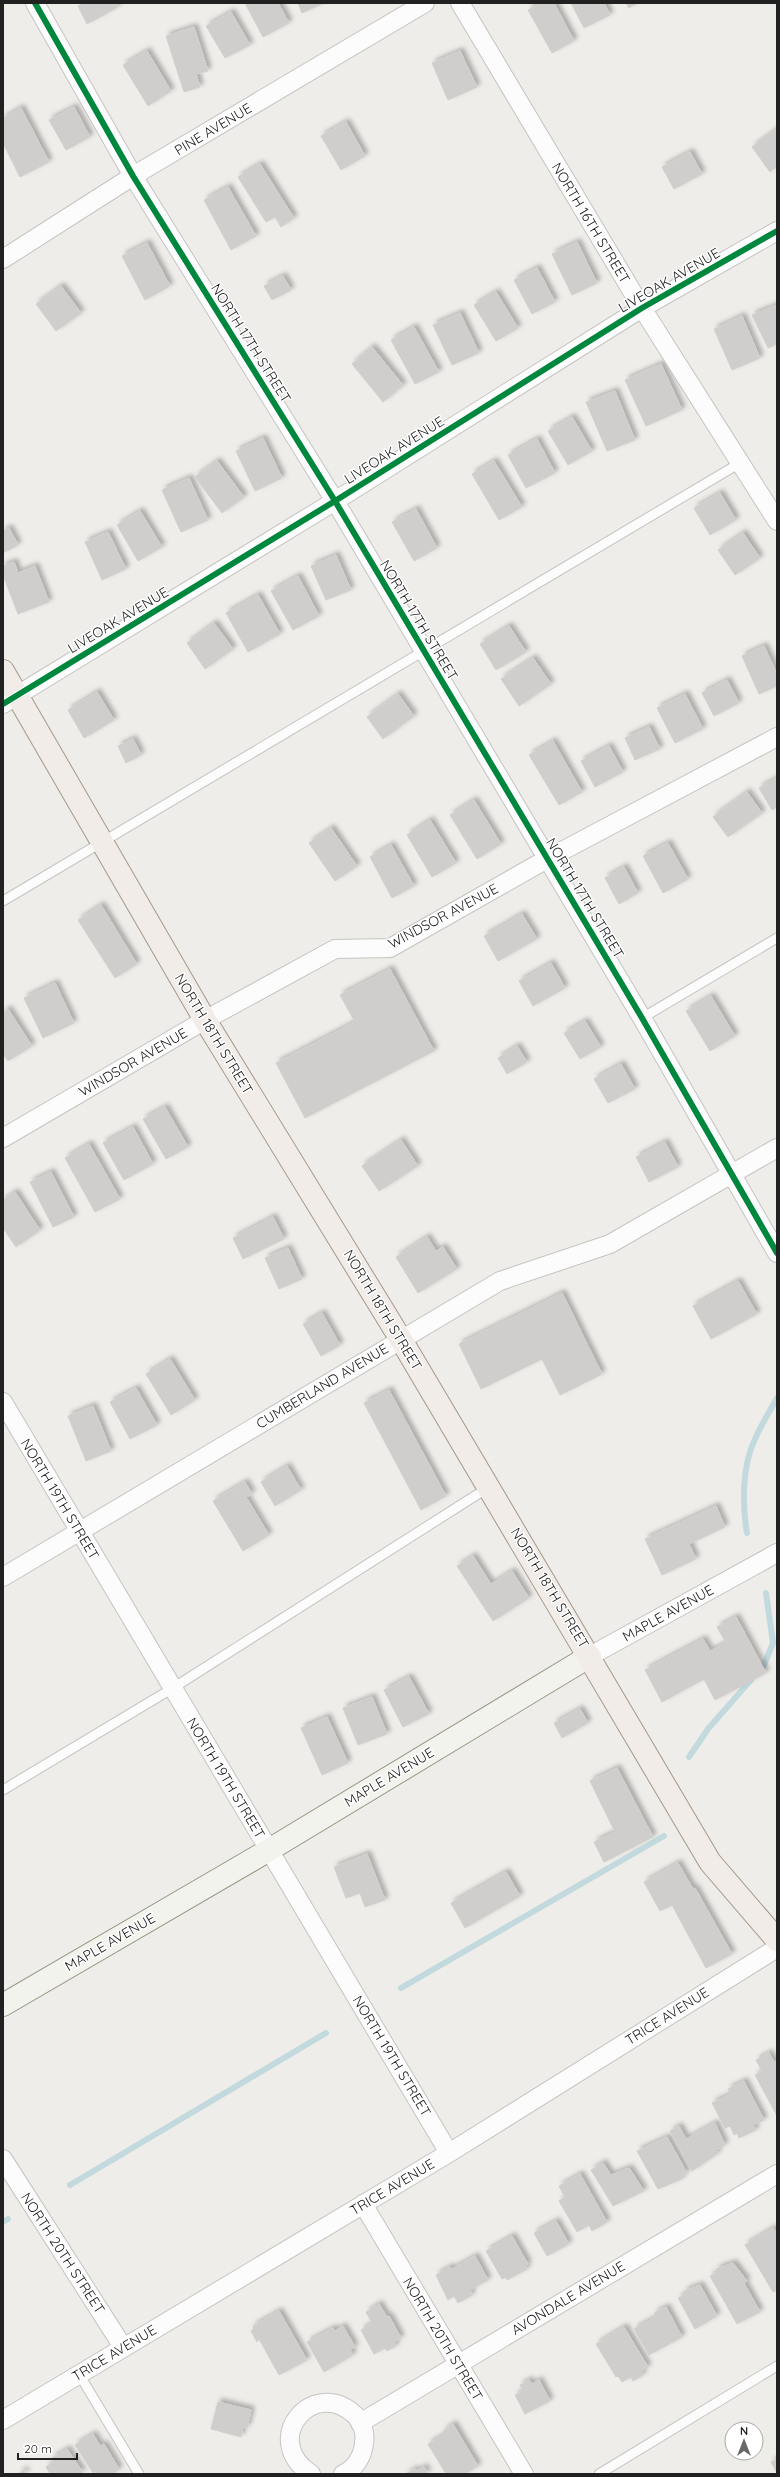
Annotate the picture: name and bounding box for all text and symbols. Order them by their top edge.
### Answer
street label: PINE AVENUE [171,99,255,159]
street label: NORTH 16TH STREET [548,159,634,287]
street label: LIVEOAK AVENUE [615,244,723,316]
street label: NORTH 17TH STREET [207,280,295,406]
street label: LIVEOAK AVENUE [341,412,447,488]
street label: NORTH 17TH STREET [376,557,462,683]
street label: LIVEOAK AVENUE [64,583,172,657]
street label: NORTH 17TH STREET [542,835,628,961]
street label: WINDSOR AVENUE [385,879,501,953]
street label: NORTH 18TH STREET [171,970,257,1098]
street label: WINDSOR AVENUE [76,1024,190,1100]
street label: NORTH 18TH STREET [340,1246,426,1374]
street label: CUMBERLAND AVENUE [253,1339,391,1433]
street label: NORTH 19TH STREET [17,1435,103,1563]
street label: NORTH 18TH STREET [507,1524,593,1652]
street label: MAPLE AVENUE [619,1581,717,1645]
street label: NORTH 19TH STREET [183,1714,269,1842]
street label: MAPLE AVENUE [341,1743,437,1811]
street label: MAPLE AVENUE [62,1909,158,1975]
street label: TRICE AVENUE [622,1983,712,2049]
street label: NORTH 19TH STREET [349,1992,435,2120]
street label: TRICE AVENUE [346,2155,438,2219]
street label: NORTH 20TH STREET [17,2189,109,2317]
street label: AVONDALE AVENUE [508,2257,628,2339]
street label: NORTH 20TH STREET [399,2274,487,2404]
street label: TRICE AVENUE [68,2321,160,2385]
north arrow [724,2421,764,2461]
text: N [740,2424,748,2438]
scale bar [18,2435,77,2461]
text: 20 m [24,2441,52,2456]

